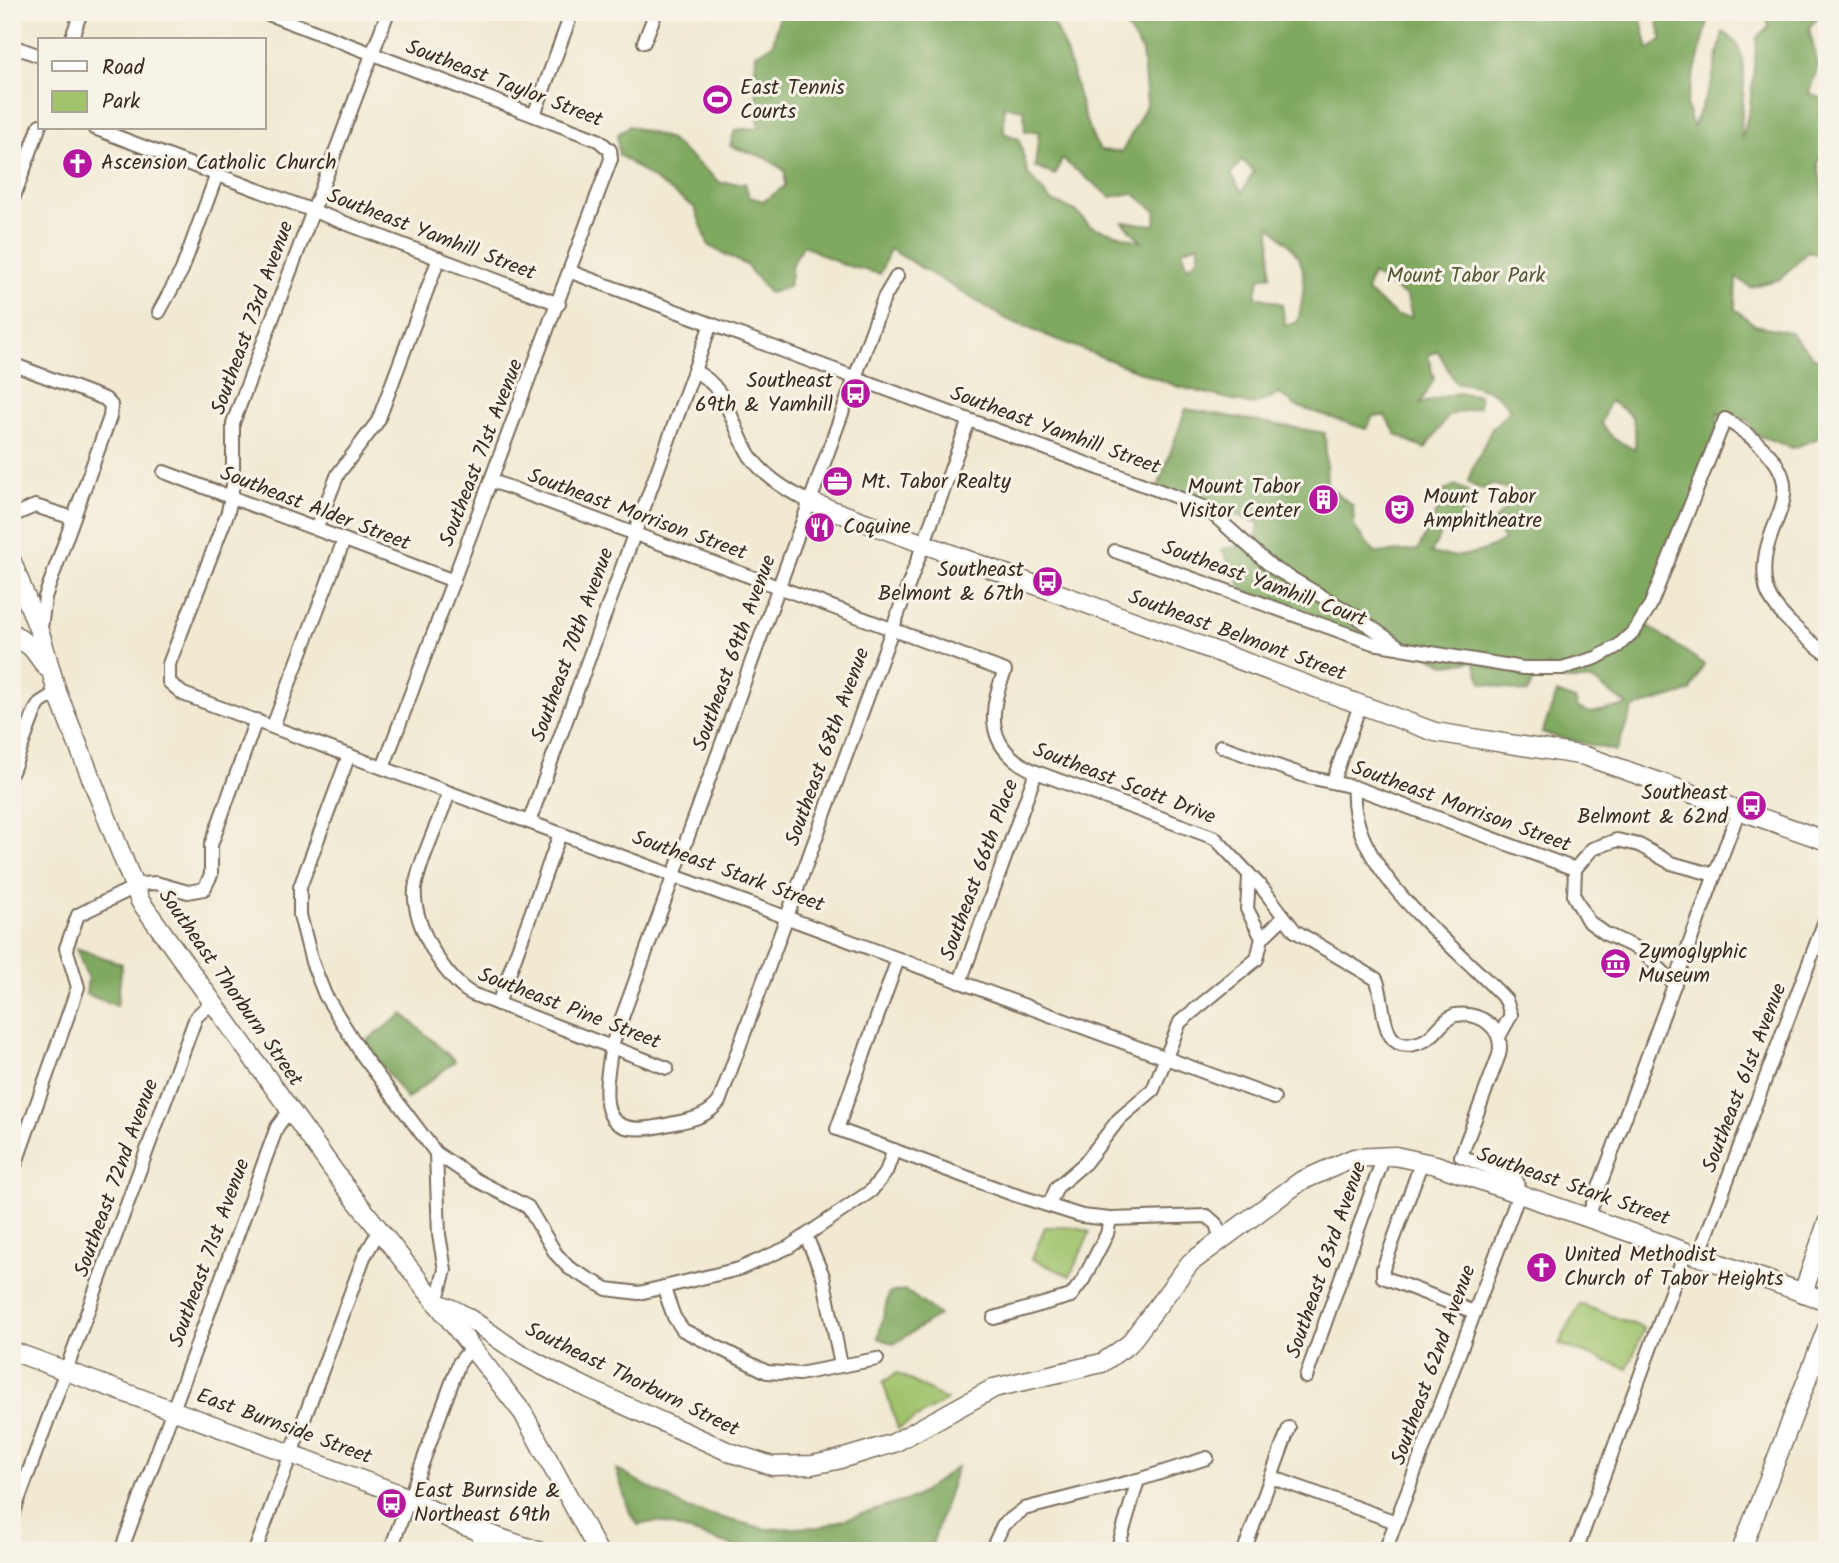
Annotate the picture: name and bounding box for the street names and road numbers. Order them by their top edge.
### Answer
street label: Southeast Taylor Street [400,31,608,137]
street label: Southeast Yamhill Street [322,180,541,290]
street label: Southeast 73rd Avenue [203,216,304,420]
street label: Southeast 71st Avenue [431,354,533,552]
street label: Southeast Yamhill Street [945,378,1166,485]
street label: Southeast Alder Street [215,458,416,561]
street label: Southeast Morrison Street [523,460,752,570]
street label: Southeast Yamhill Court [1157,532,1372,637]
street label: Southeast 70th Avenue [522,543,624,747]
street label: Southeast 69th Avenue [684,550,786,756]
street label: Southeast Belmont Street [1123,581,1352,691]
street label: Southeast 68th Avenue [777,643,879,851]
street label: Southeast Scott Drive [1028,734,1221,834]
street label: Southeast Morrison Street [1347,752,1576,862]
street label: Southeast 66th Place [932,774,1028,966]
street label: Southeast Stark Street [627,822,830,922]
street label: Southeast Thorburn Street [149,882,311,1094]
street label: Southeast Pine Street [473,959,666,1059]
street label: Southeast 61st Avenue [1694,978,1797,1178]
street label: Southeast 72nd Avenue [66,1074,168,1282]
street label: Southeast Stark Street [1472,1138,1675,1236]
street label: Southeast 71st Avenue [161,1154,260,1352]
street label: Southeast 63rd Avenue [1278,1157,1376,1363]
street label: Southeast 62nd Avenue [1382,1260,1486,1470]
street label: Southeast Thorburn Street [519,1314,746,1447]
street label: East Burnside Street [192,1380,377,1474]

